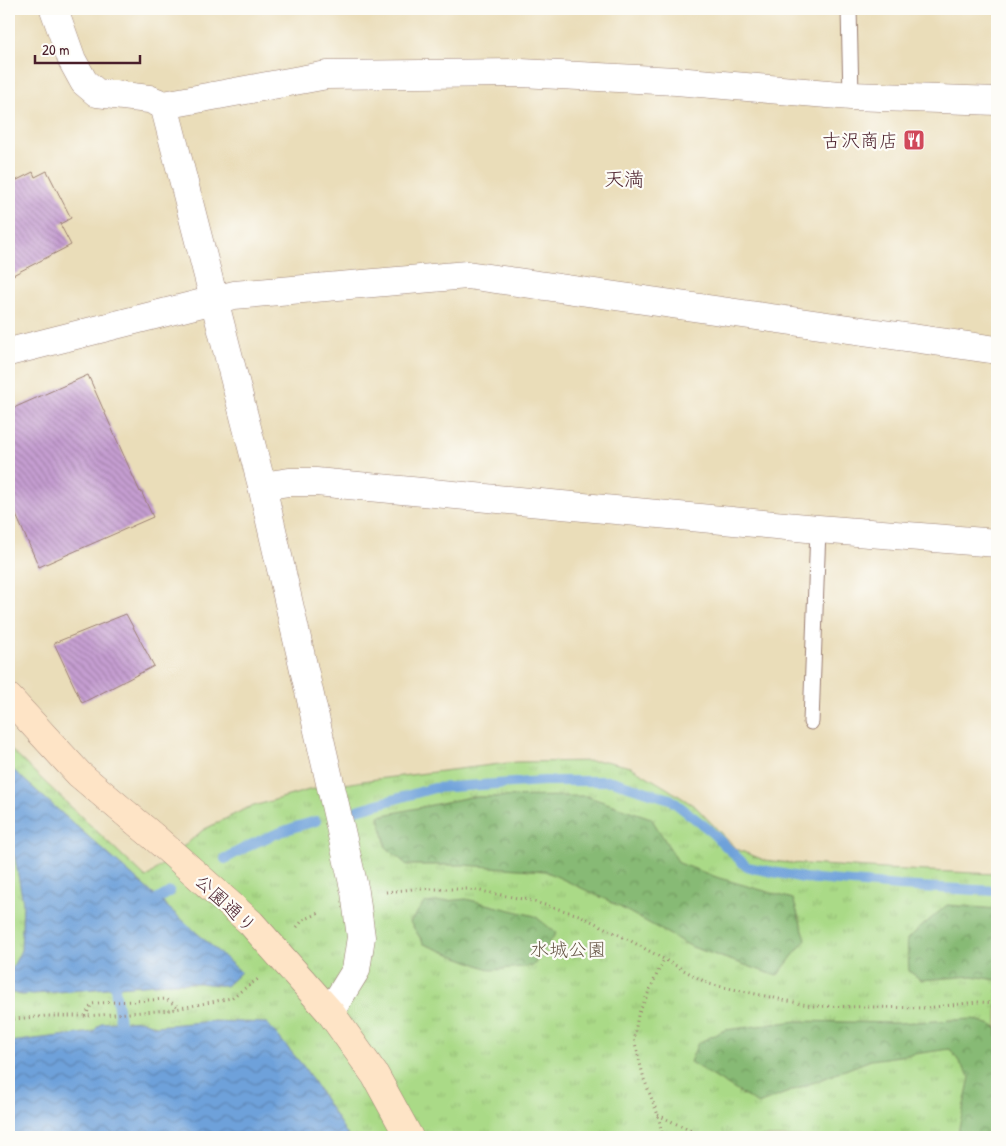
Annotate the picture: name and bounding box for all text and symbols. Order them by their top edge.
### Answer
scale bar [35,32,140,64]
text: 20 m [42,39,69,60]
place label: 古沢商店 [822,127,898,153]
restaurant icon: 古沢商店 [902,128,926,152]
district label: 天満 [604,165,644,192]
street label: 公園通り [189,868,263,938]
park label: 水城公園 [530,936,606,962]

